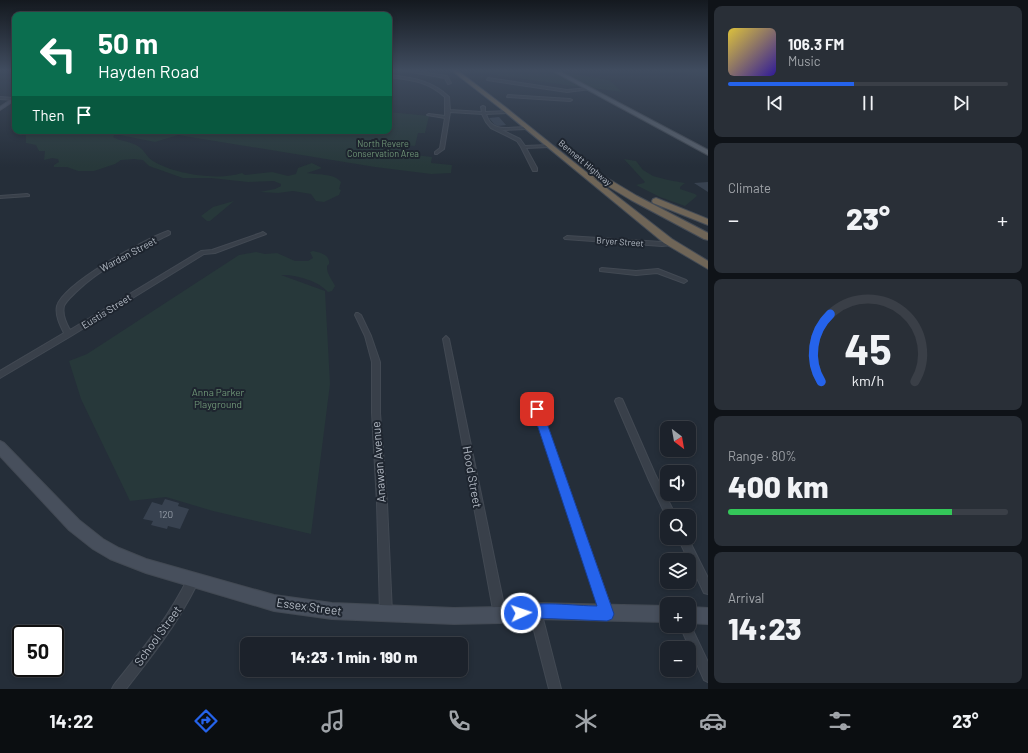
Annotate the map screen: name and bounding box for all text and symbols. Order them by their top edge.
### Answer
text: 50 m [98,26,158,60]
icon: left [32,28,84,80]
text: 106.3 FM [788,35,844,53]
text: Music [788,53,821,69]
text: Hayden Road [98,60,199,82]
icon: previous [764,92,786,114]
icon: pause [857,92,879,114]
icon: next [950,92,972,114]
icon: arrive [73,104,95,126]
text: Then [32,106,65,124]
street label: Bennett Highway [557,137,614,188]
park label: North Revere Conservation Area [347,138,419,159]
text: Climate [728,180,771,196]
text: 23° [846,200,890,236]
text: − [728,206,739,232]
text: + [997,206,1008,232]
street label: Warden Street [98,234,159,274]
street label: Bryer Street [596,234,644,249]
street label: Eustis Street [79,291,133,331]
text: 45 [844,323,892,373]
text: km/h [852,372,884,389]
park label: Anna Parker Playground [192,386,245,410]
pin [520,392,554,426]
icon: arrive [526,398,548,420]
street label: Anawan Avenue [368,421,388,503]
north arrow [660,421,696,457]
map controls [660,421,696,677]
street label: Hood Street [461,445,485,509]
text: Range · 80% [728,448,797,464]
button: sound [660,465,696,501]
text: 400 km [728,468,829,504]
house number: 120 [159,508,173,520]
button: search [660,509,696,545]
button: layers [660,553,696,589]
text: Arrival [728,590,764,606]
position arrow [500,592,542,634]
street label: Essex Street [276,595,343,618]
button: + [660,597,696,633]
street label: School Street [131,603,184,668]
text: 14:23 [728,610,802,646]
speed limit sign: 50 [12,625,64,677]
button: − [660,641,696,677]
text: 14:23 · 1 min · 190 m [291,648,417,666]
icon: directions [192,707,220,735]
icon: music [319,707,347,735]
icon: phone [445,707,473,735]
icon: climate [572,707,600,735]
icon: car [699,707,727,735]
icon: filters [826,707,854,735]
text: 14:22 [49,710,93,732]
text: 23° [952,710,979,732]

